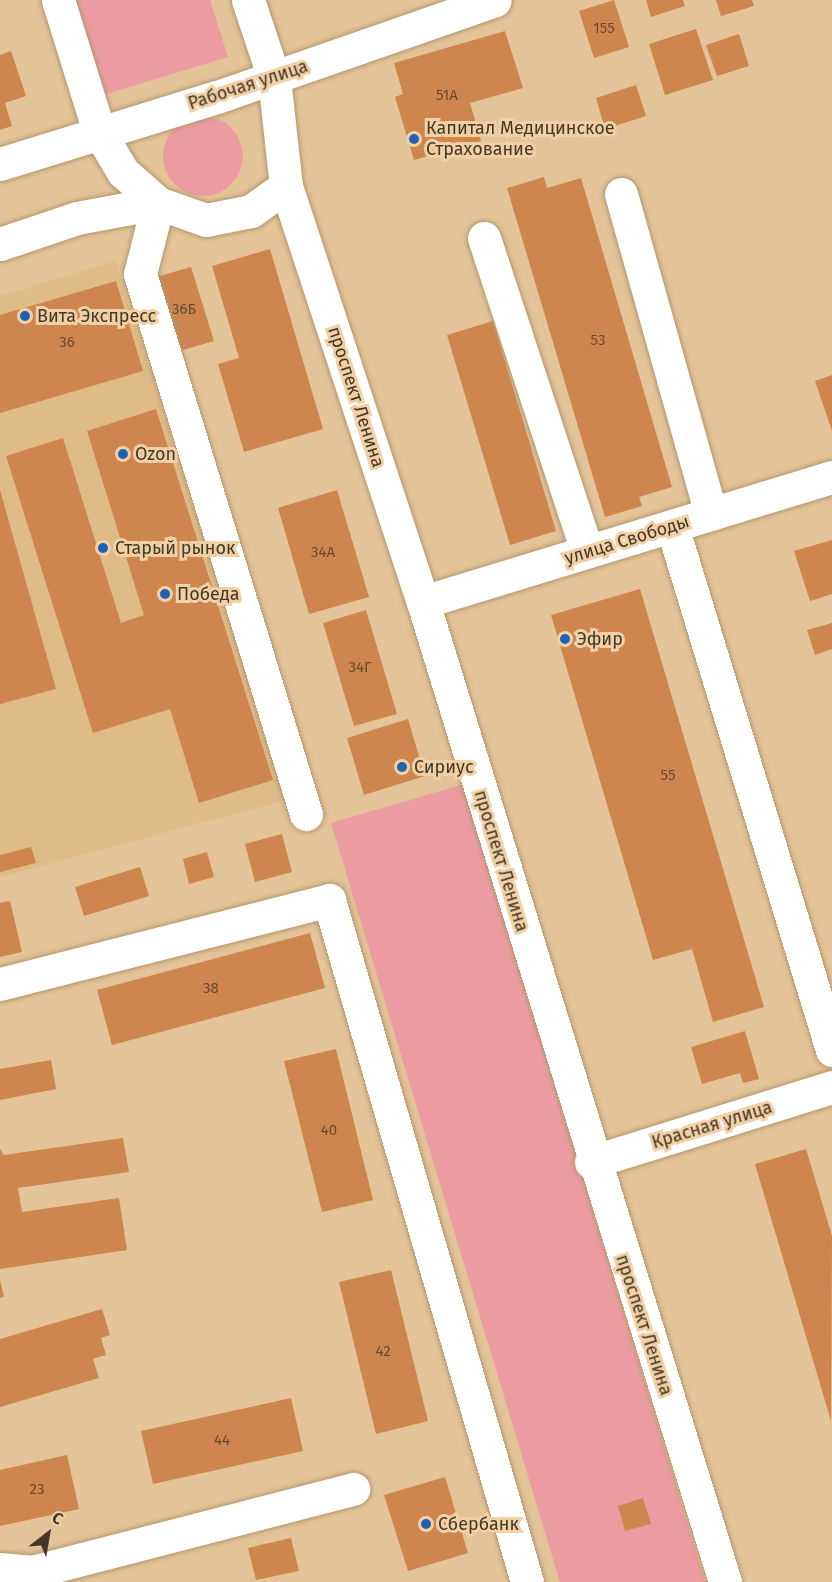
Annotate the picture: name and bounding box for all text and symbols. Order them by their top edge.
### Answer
house number: 155 [593,20,615,38]
street label: Рабочая улица [185,55,311,115]
house number: 51А [436,87,458,105]
place label: Капитал Медицинское Страхование [426,118,615,160]
marker: Капитал Медицинское Страхование [407,132,421,146]
house number: 36Б [172,301,196,319]
place label: Вита Экспресс [37,305,156,327]
marker: Вита Экспресс [18,309,32,323]
street label: проспект Ленина [323,324,389,470]
house number: 53 [591,332,605,350]
house number: 36 [59,334,75,352]
place label: Ozon [135,443,176,465]
marker: Ozon [116,447,130,461]
street label: улица Свободы [562,511,692,569]
place label: Старый рынок [115,537,235,559]
marker: Старый рынок [96,541,110,555]
house number: 34А [311,544,335,562]
place label: Победа [177,583,240,605]
marker: Победа [158,587,172,601]
place label: Эфир [577,628,623,650]
marker: Эфир [558,632,572,646]
house number: 34Г [348,659,372,677]
place label: Сириус [414,756,473,778]
marker: Сириус [395,760,409,774]
house number: 55 [661,767,675,785]
street label: проспект Ленина [469,788,533,934]
house number: 38 [203,980,219,998]
street label: Красная улица [649,1096,775,1154]
house number: 40 [321,1122,337,1140]
street label: проспект Ленина [611,1252,677,1398]
house number: 42 [375,1343,391,1361]
house number: 44 [214,1432,230,1450]
house number: 23 [30,1481,44,1499]
north arrow [18,1504,78,1564]
text: С [49,1508,66,1529]
place label: Сбербанк [438,1513,519,1535]
marker: Сбербанк [419,1517,433,1531]

